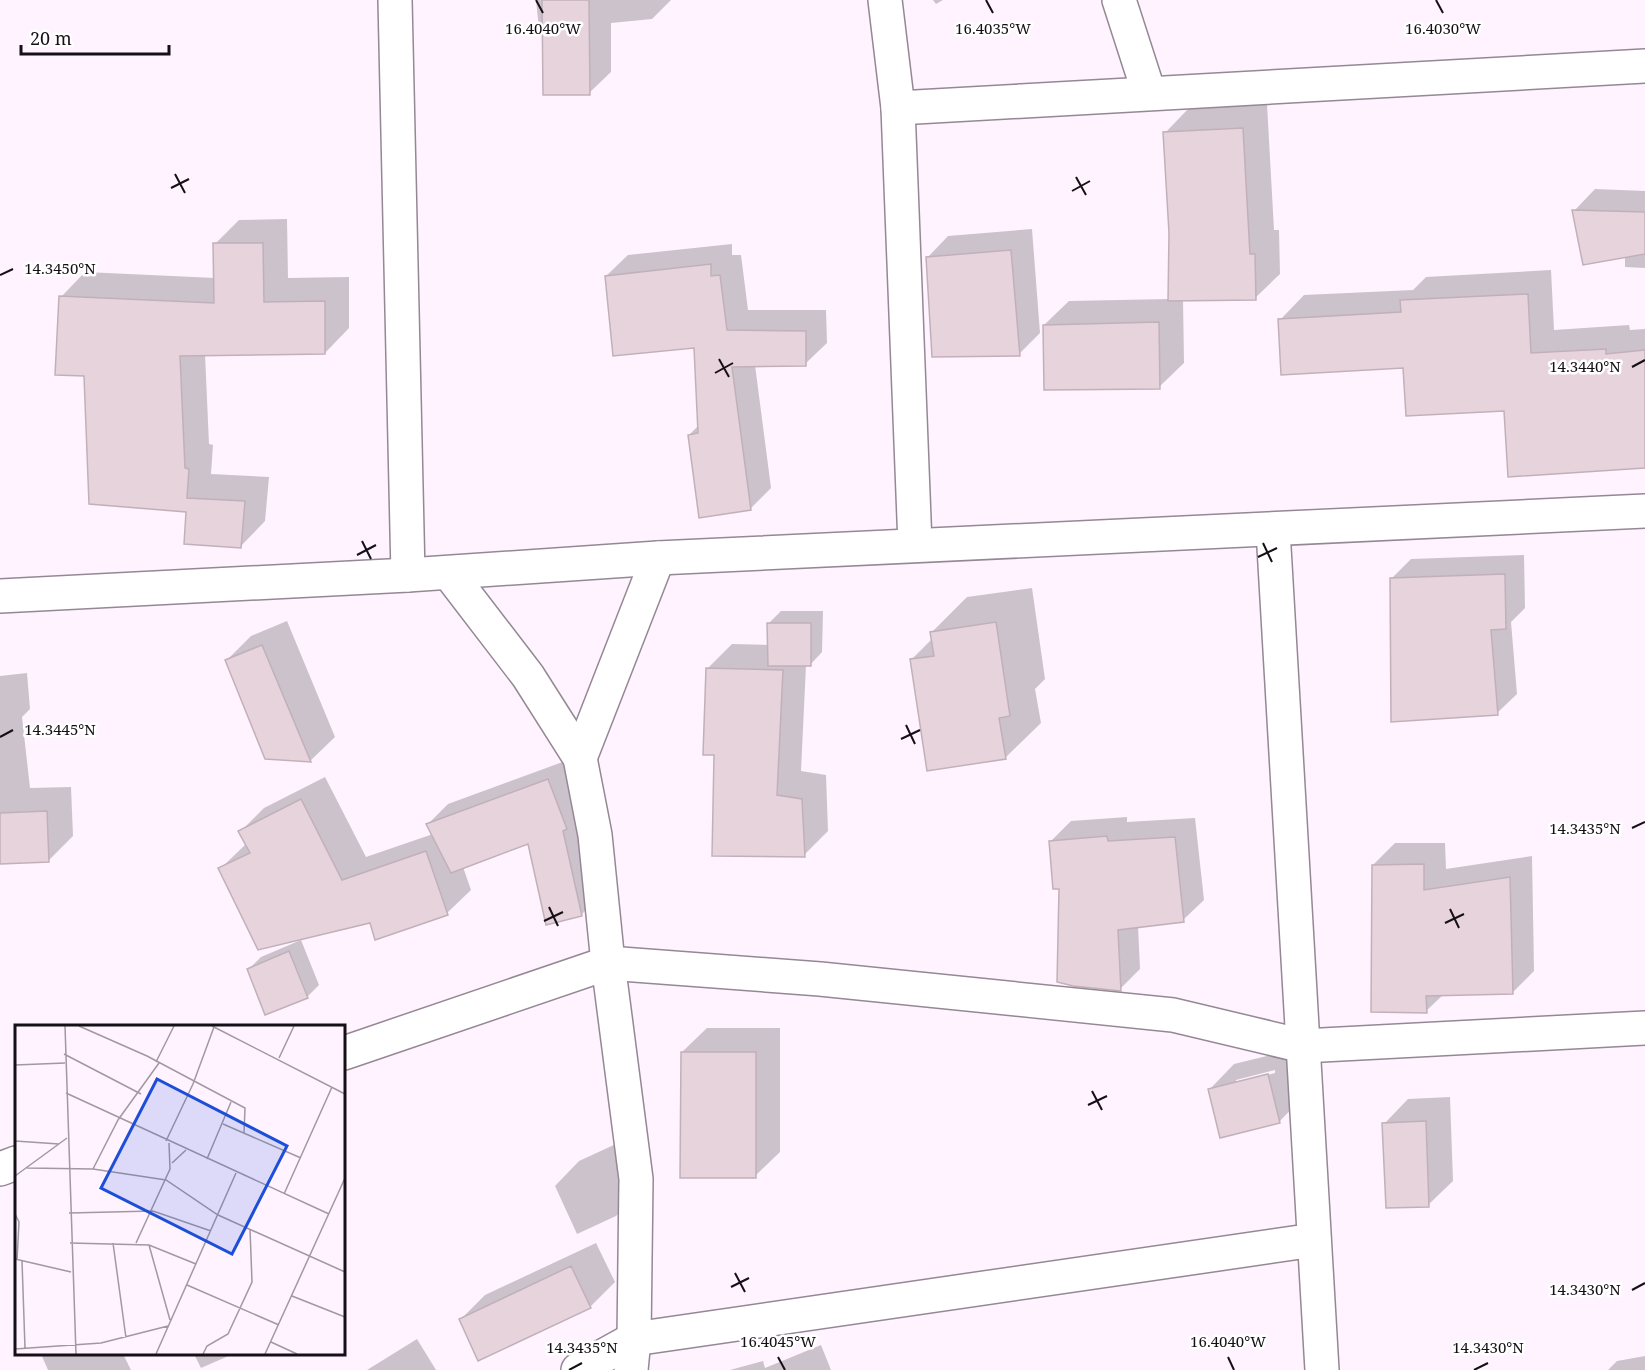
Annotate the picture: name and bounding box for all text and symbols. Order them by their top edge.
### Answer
scale bar [21,18,170,56]
text: 16.4040°W [505,18,581,38]
text: 16.4035°W [955,18,1031,38]
text: 16.4030°W [1405,18,1481,38]
text: 20 m [30,26,72,50]
text: 14.3450°N [24,258,96,278]
text: 14.3440°N [1549,356,1621,376]
text: 14.3445°N [24,719,96,739]
text: 14.3435°N [1549,818,1621,838]
inset map [15,1025,345,1355]
text: 14.3430°N [1549,1279,1621,1299]
text: 16.4045°W [740,1331,816,1351]
text: 16.4040°W [1190,1331,1266,1351]
text: 14.3435°N [546,1337,618,1357]
text: 14.3430°N [1452,1337,1524,1357]

